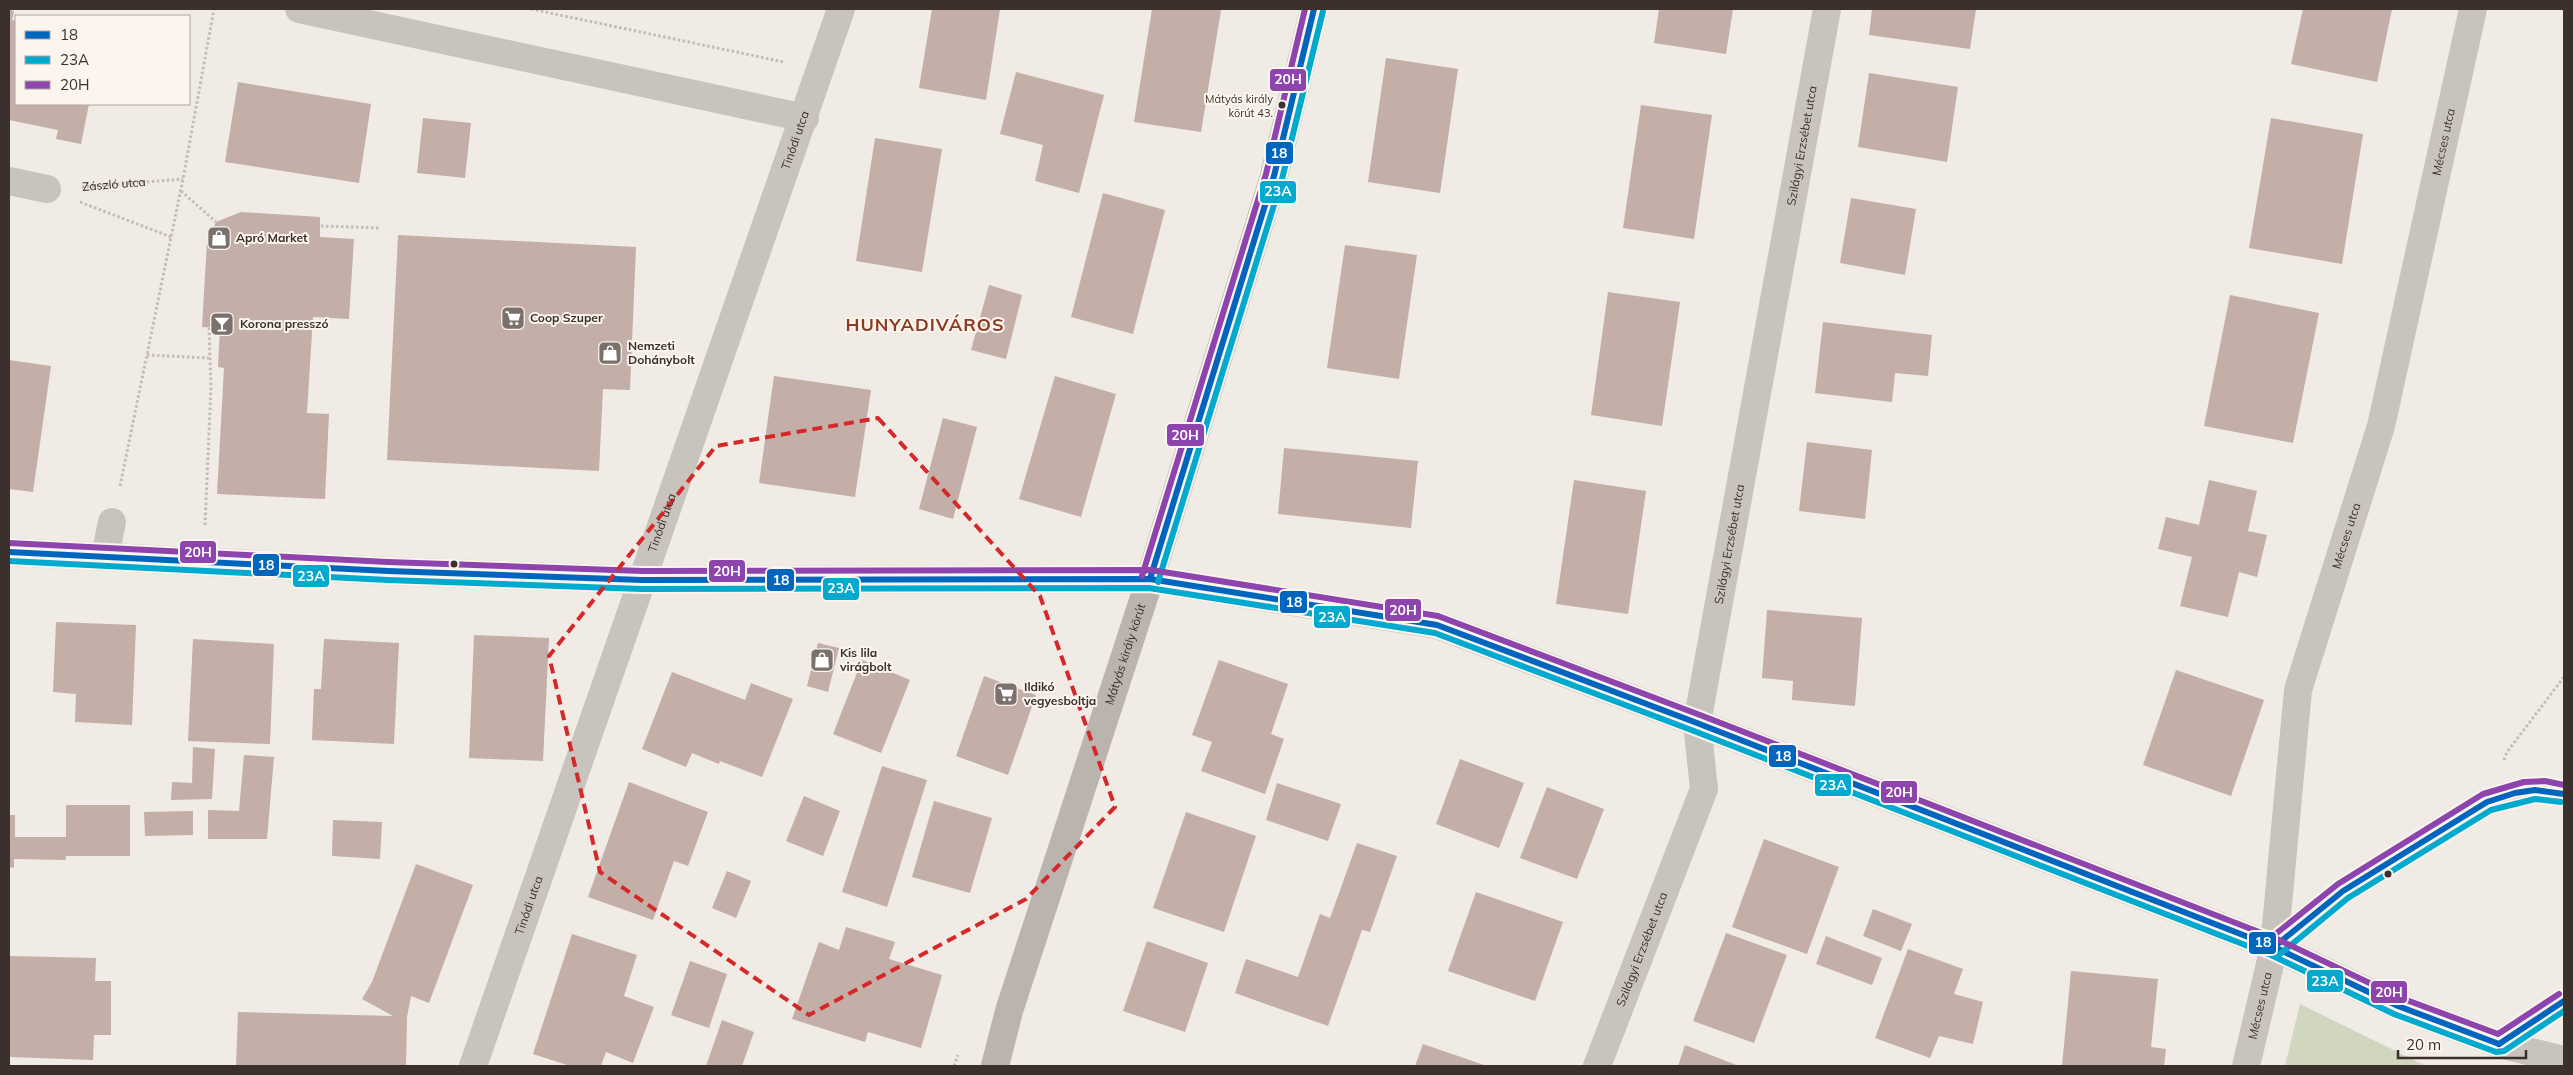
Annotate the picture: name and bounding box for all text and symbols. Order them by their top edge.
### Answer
legend [15,15,190,105]
text: 18 [60,25,78,44]
text: 23A [60,50,89,69]
line badge: 20H [1269,68,1307,92]
text: 20H [1274,70,1302,88]
text: 20H [60,75,90,94]
street label: Szilágyi Erzsébet utca [1783,85,1820,207]
place label: Mátyás király körút 43. [1205,92,1273,120]
marker: Mátyás király körút 43. [1277,100,1287,110]
street label: Mécses utca [2428,107,2458,177]
street label: Tinódi utca [778,109,812,172]
line badge: 18 [1265,141,1294,165]
text: 18 [1271,144,1287,162]
street label: Zászló utca [82,174,146,194]
line badge: 23A [1259,180,1297,204]
text: 23A [1264,182,1292,200]
shop icon: Apró Market [206,225,232,251]
place label: Apró Market [236,230,308,245]
supermarket icon: Coop Szuper [500,305,526,331]
place label: Coop Szuper [530,310,603,325]
bar icon: Korona presszó [209,311,235,337]
district label: HUNYADIVÁROS [845,313,1005,336]
place label: Korona presszó [240,316,329,331]
place label: Nemzeti Dohánybolt [628,338,695,367]
shop icon: Nemzeti Dohánybolt [597,340,623,366]
line badge: 20H [1166,423,1205,447]
text: 20H [1171,426,1199,444]
street label: Szilágyi Erzsébet utca [1711,483,1747,605]
street label: Tinódi utca [644,491,679,554]
street label: Mécses utca [2329,501,2363,571]
line badge: 20H [179,540,217,564]
text: 20H [184,543,212,561]
line badge: 18 [252,553,280,577]
text: 18 [258,556,274,574]
unlabelled marker [449,559,459,569]
line badge: 20H [708,559,746,583]
text: 20H [713,562,741,580]
line badge: 23A [292,564,330,588]
text: 23A [297,567,325,585]
line badge: 18 [766,568,795,592]
text: 18 [773,571,789,589]
line badge: 23A [822,577,860,601]
text: 23A [827,579,855,597]
line badge: 18 [1279,590,1308,614]
text: 18 [1286,593,1302,611]
line badge: 20H [1384,598,1422,622]
street label: Mátyás király körút [1101,601,1149,707]
text: 20H [1389,601,1417,619]
line badge: 23A [1313,605,1351,629]
text: 23A [1318,608,1346,626]
place label: Kis lila virágbolt [839,645,892,674]
shop icon: Kis lila virágbolt [809,647,835,673]
place label: Ildikó vegyesboltja [1023,679,1096,708]
supermarket icon: Ildikó vegyesboltja [993,681,1019,707]
line badge: 18 [1768,744,1797,768]
text: 18 [1775,747,1791,765]
line badge: 23A [1814,773,1852,797]
text: 23A [1819,776,1847,794]
line badge: 20H [1880,780,1918,804]
text: 20H [1885,783,1913,801]
unlabelled marker [2383,869,2393,879]
street label: Tinódi utca [511,874,546,937]
street label: Szilágyi Erzsébet utca [1613,890,1670,1009]
line badge: 18 [2248,931,2277,955]
text: 18 [2255,933,2271,951]
line badge: 23A [2306,969,2344,993]
street label: Mécses utca [2245,970,2275,1041]
text: 23A [2311,972,2339,990]
line badge: 20H [2370,980,2408,1004]
text: 20H [2375,983,2403,1001]
scale bar [2398,1028,2526,1060]
text: 20 m [2406,1035,2441,1054]

